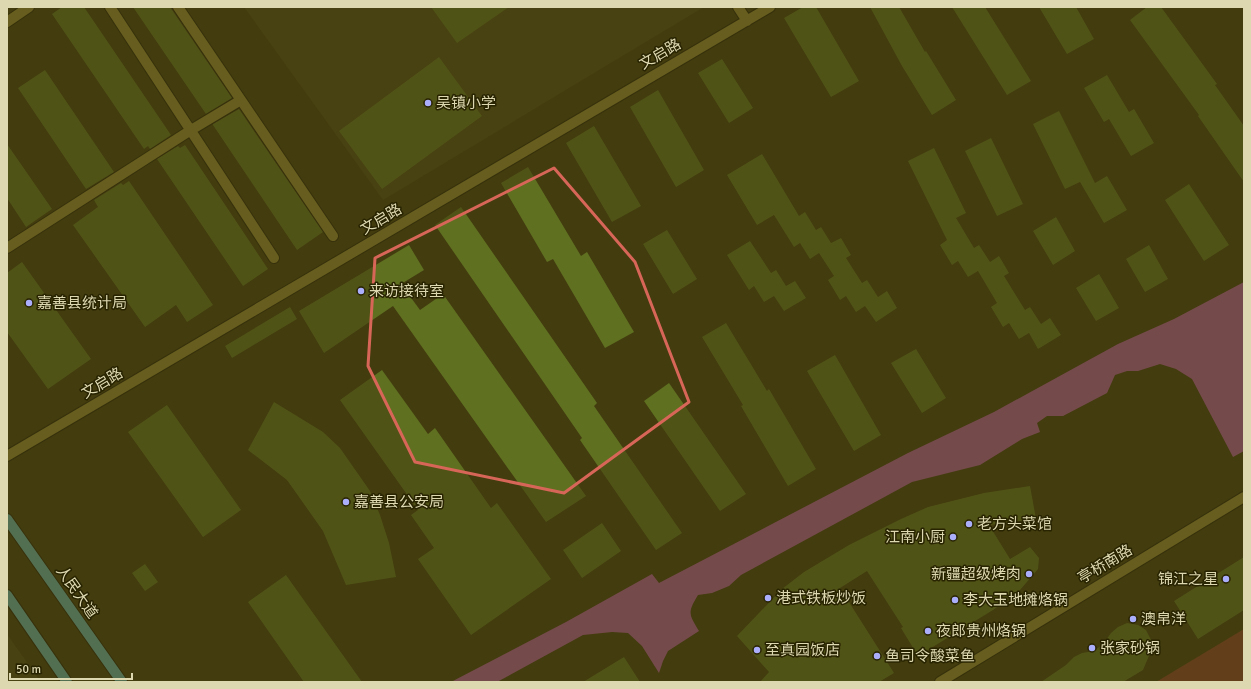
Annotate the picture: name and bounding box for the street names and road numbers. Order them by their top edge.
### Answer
street label: 文启路 [636,35,684,73]
street label: 文启路 [357,200,405,238]
street label: 文启路 [78,364,126,402]
street label: 亭桥南路 [1075,541,1135,587]
street label: 人民大道 [52,562,102,622]

